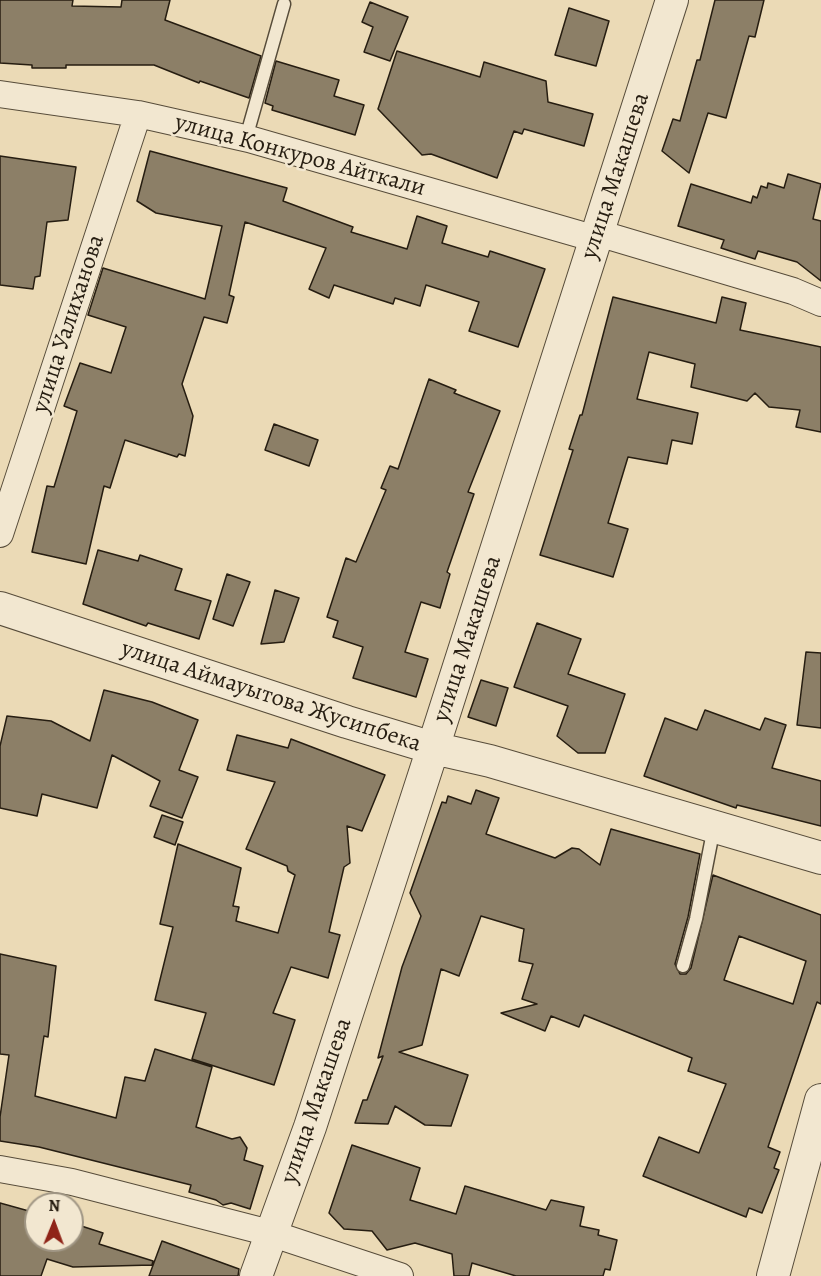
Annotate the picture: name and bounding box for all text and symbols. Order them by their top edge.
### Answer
street label: улица Макашева [576,89,656,263]
street label: улица Конкуров Айткали [172,109,428,203]
street label: улица Уалиханова [27,231,111,417]
street label: улица Макашева [428,552,508,726]
street label: улица Аймауытова Жусипбека [117,635,425,759]
street label: улица Макашева [275,1014,359,1188]
north arrow [24,1192,84,1252]
text: N [48,1195,60,1217]

